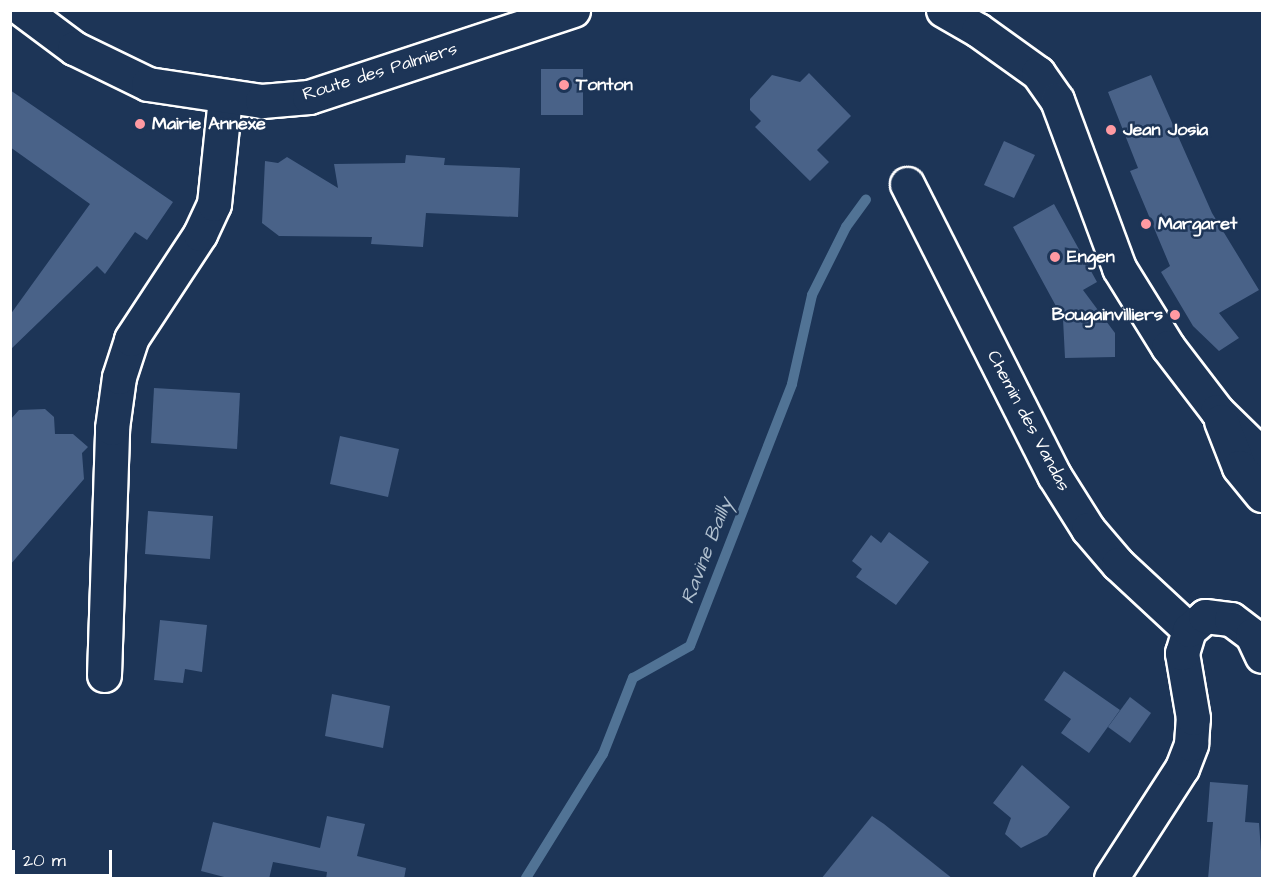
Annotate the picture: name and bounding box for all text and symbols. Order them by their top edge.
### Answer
street label: Route des Palmiers [300,38,460,106]
place label: Tonton [576,74,633,96]
marker: Tonton [557,78,571,92]
place label: Mairie Annexe [152,113,266,135]
marker: Mairie Annexe [133,117,147,131]
place label: Jean Josia [1123,119,1208,141]
marker: Jean Josia [1104,123,1118,137]
place label: Margaret [1158,213,1237,235]
marker: Margaret [1139,217,1153,231]
place label: Engen [1067,246,1115,268]
marker: Engen [1048,250,1062,264]
place label: Bougainvilliers [1052,304,1163,326]
marker: Bougainvilliers [1168,308,1182,322]
street label: Chemin des Vandas [982,347,1074,495]
water label: Ravine Bailly [676,495,738,607]
scale bar [15,838,116,876]
text: 20 m [23,848,66,873]

